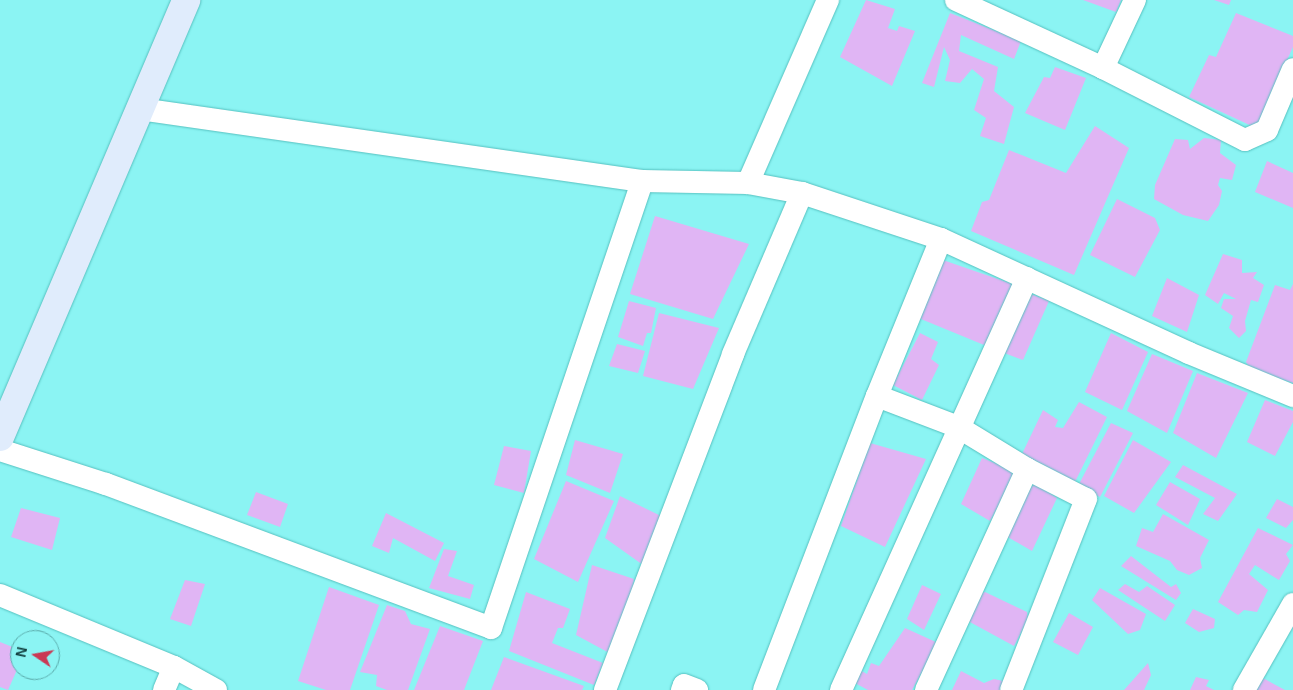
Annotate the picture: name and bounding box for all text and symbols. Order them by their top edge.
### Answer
north arrow [10,630,60,680]
text: N [12,645,30,659]

